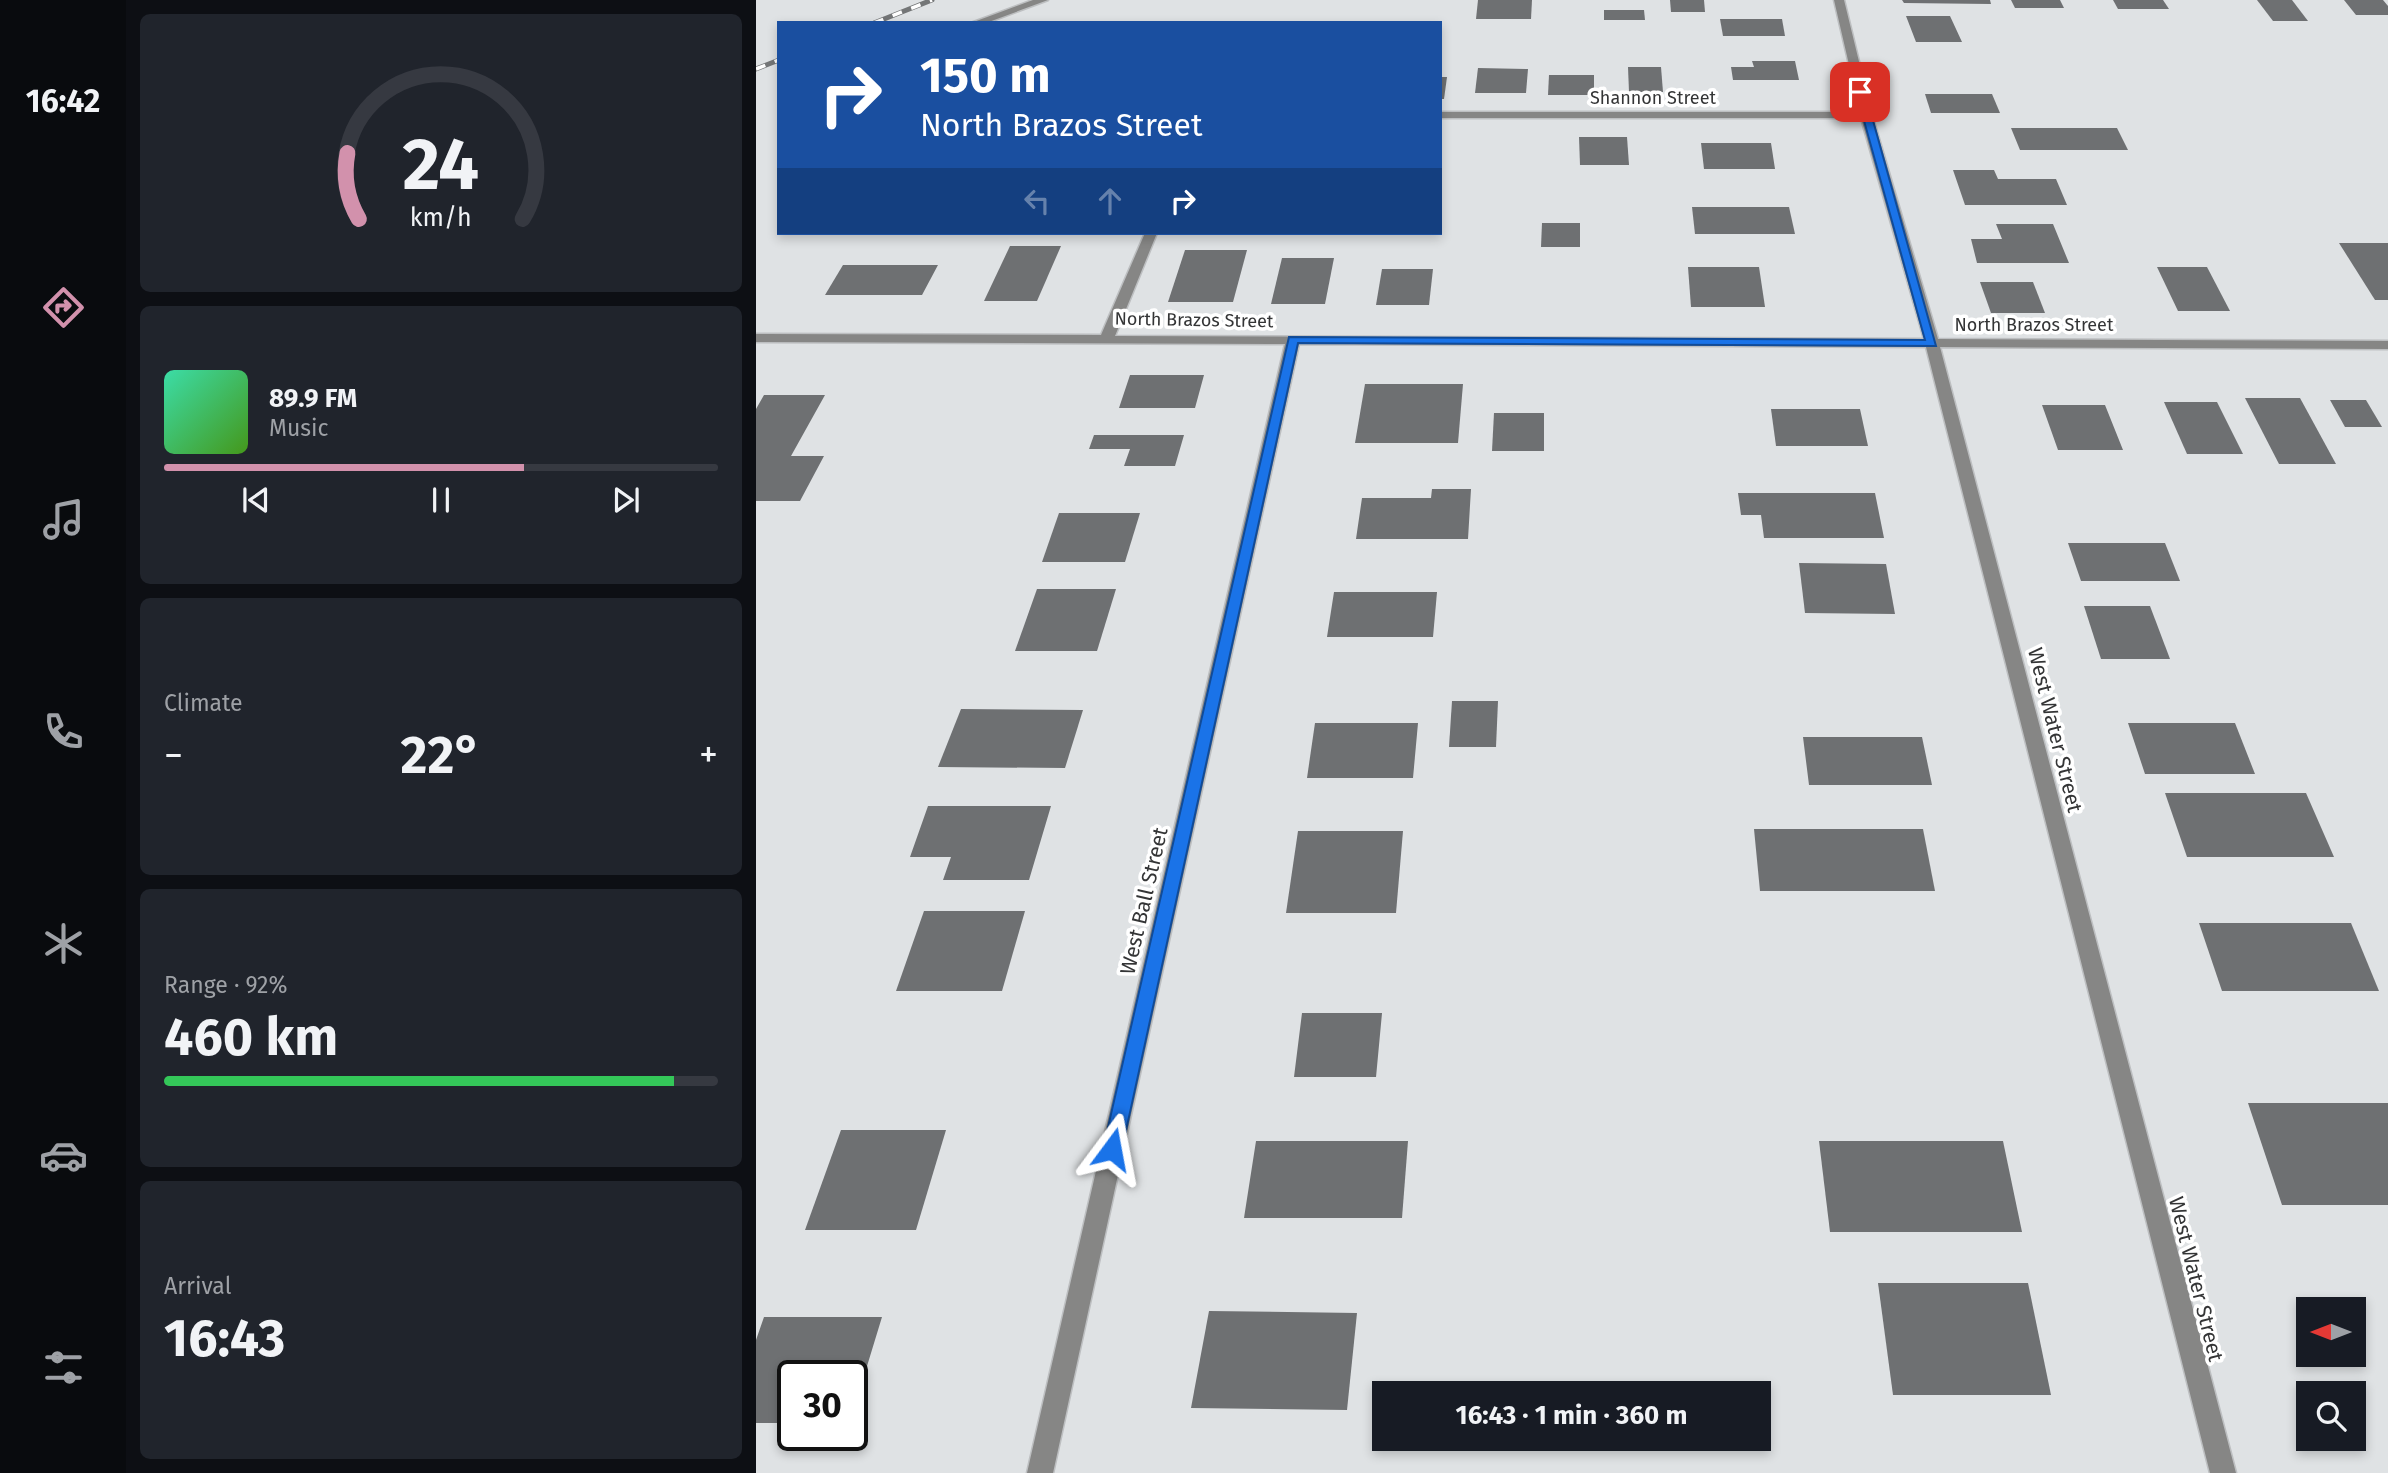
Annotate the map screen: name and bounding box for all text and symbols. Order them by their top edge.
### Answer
text: 150 m [920,46,1051,105]
icon: right [805,49,896,140]
pin [1830,62,1890,122]
icon: arrive [1841,73,1879,111]
text: 16:42 [26,82,100,120]
street label: Shannon Street [1590,87,1716,109]
text: North Brazos Street [920,106,1202,144]
text: 24 [403,121,479,208]
icon: left [1018,182,1056,220]
icon: ahead [1091,182,1129,220]
icon: right [1164,182,1202,220]
text: km/h [410,203,472,233]
icon: directions [39,283,88,332]
street label: North Brazos Street [1114,308,1274,332]
street label: North Brazos Street [1955,314,2114,336]
text: 89.9 FM [269,383,357,414]
text: Music [269,414,329,442]
icon: previous [237,481,275,519]
icon: pause [422,481,460,519]
icon: next [607,481,645,519]
icon: music [39,495,88,544]
street label: West Water Street [2022,645,2088,816]
text: Climate [164,689,243,717]
icon: phone [39,707,88,756]
text: 22° [401,724,481,787]
text: − [164,732,183,778]
text: + [699,732,718,778]
street label: West Ball Street [1114,824,1174,977]
icon: climate [39,919,88,968]
text: Range · 92% [164,971,287,999]
text: 460 km [164,1006,338,1069]
position arrow [1075,1112,1149,1186]
icon: car [39,1131,88,1180]
street label: West Water Street [2163,1194,2229,1365]
text: Arrival [164,1272,231,1300]
north arrow [2296,1297,2366,1367]
map controls [2296,1297,2366,1451]
text: 16:43 [164,1307,285,1370]
icon: filters [39,1343,88,1392]
speed limit sign: 30 [777,1360,868,1451]
button: search [2296,1381,2366,1451]
text: 16:43 · 1 min · 360 m [1456,1400,1687,1431]

